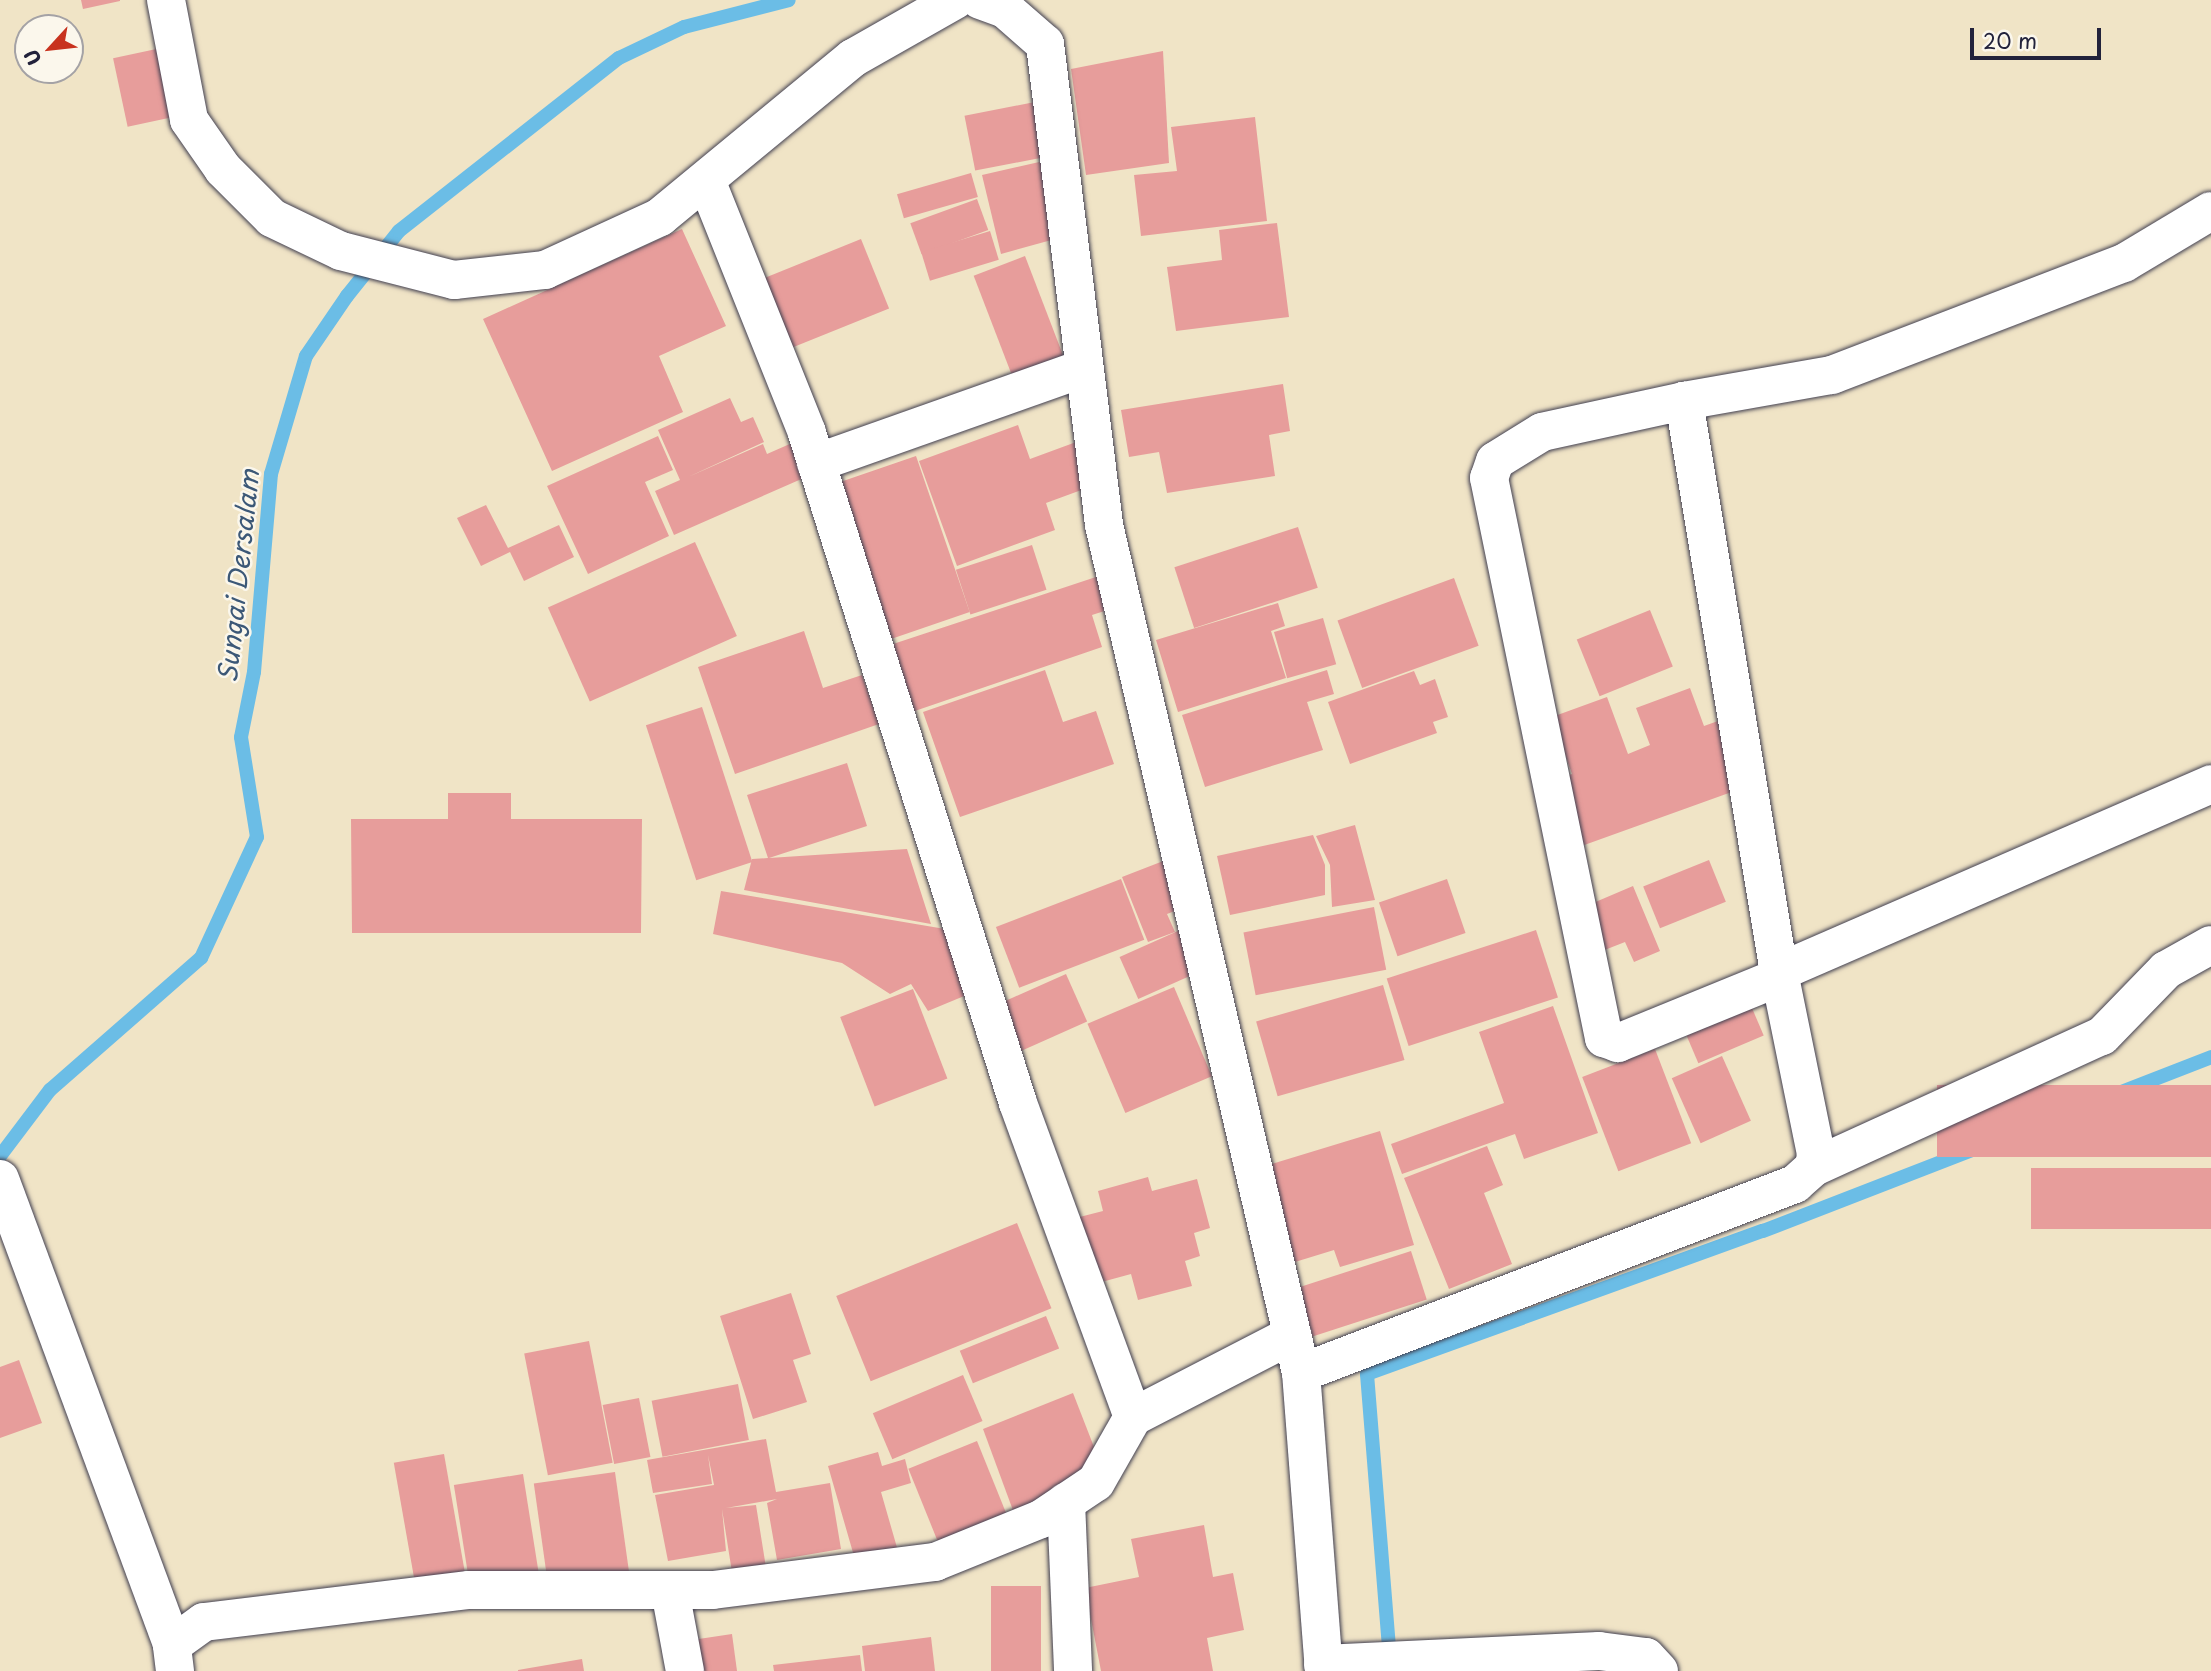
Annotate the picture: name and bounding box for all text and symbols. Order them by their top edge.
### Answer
north arrow [14,14,84,84]
scale bar [1973,14,2104,58]
text: 20 m [1983,24,2037,56]
text: U [16,45,48,70]
water label: Sungai Dersalam [211,467,265,685]

